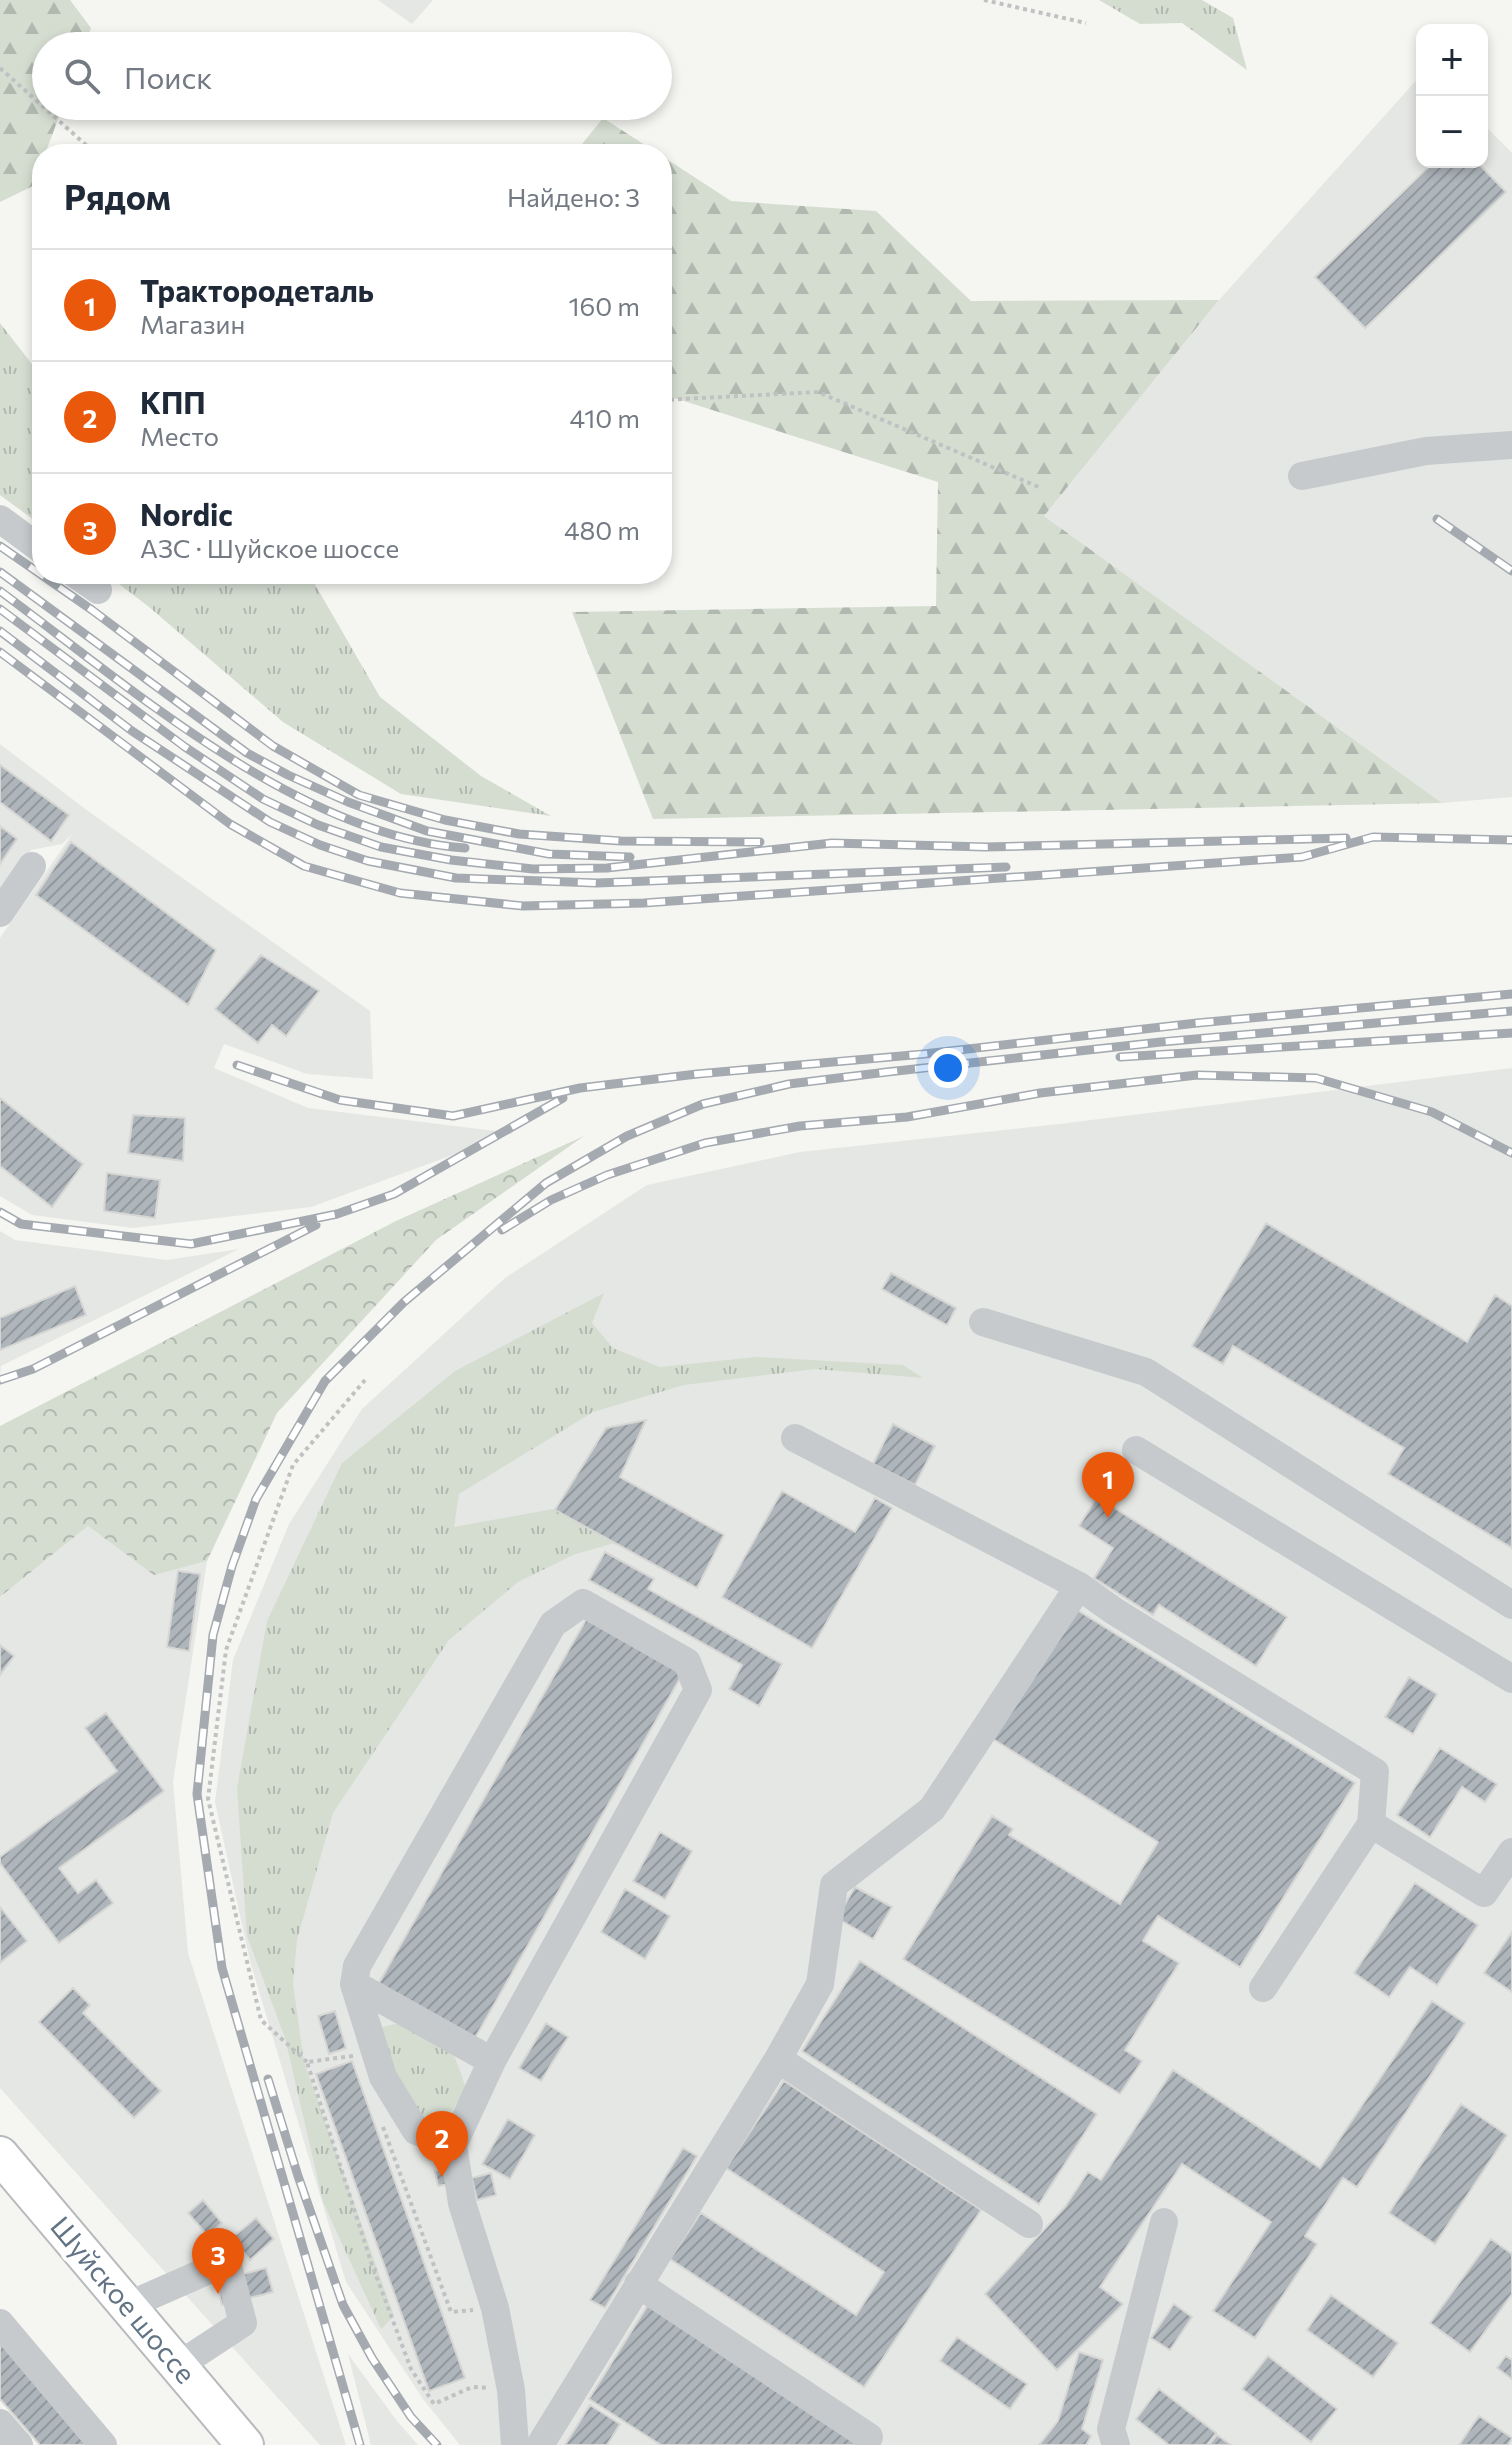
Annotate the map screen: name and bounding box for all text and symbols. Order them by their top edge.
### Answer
map controls [1416,24,1488,168]
button: + [1416,24,1488,96]
search box [32,32,672,120]
icon: search [60,54,104,98]
text: Поиск [124,58,212,95]
button: − [1416,96,1488,168]
text: Рядом [64,175,171,217]
text: Найдено: 3 [507,181,640,212]
text: Трактородеталь [140,271,374,308]
text: 1 [84,290,96,321]
text: 160 m [568,290,640,321]
text: Магазин [140,308,245,339]
text: КПП [140,383,206,420]
text: 2 [83,402,97,433]
text: 410 m [569,402,640,433]
text: Место [140,420,219,451]
text: Nordic [140,495,233,532]
text: 3 [82,514,98,545]
text: 480 m [564,514,640,545]
text: АЗС · Шуйское шоссе [140,532,399,563]
your location [928,1048,968,1088]
pin: 1 [1082,1452,1134,1518]
pin: 2 [416,2111,468,2177]
street label: Шуйское шоссе [44,2209,203,2390]
pin: 3 [192,2228,244,2294]

